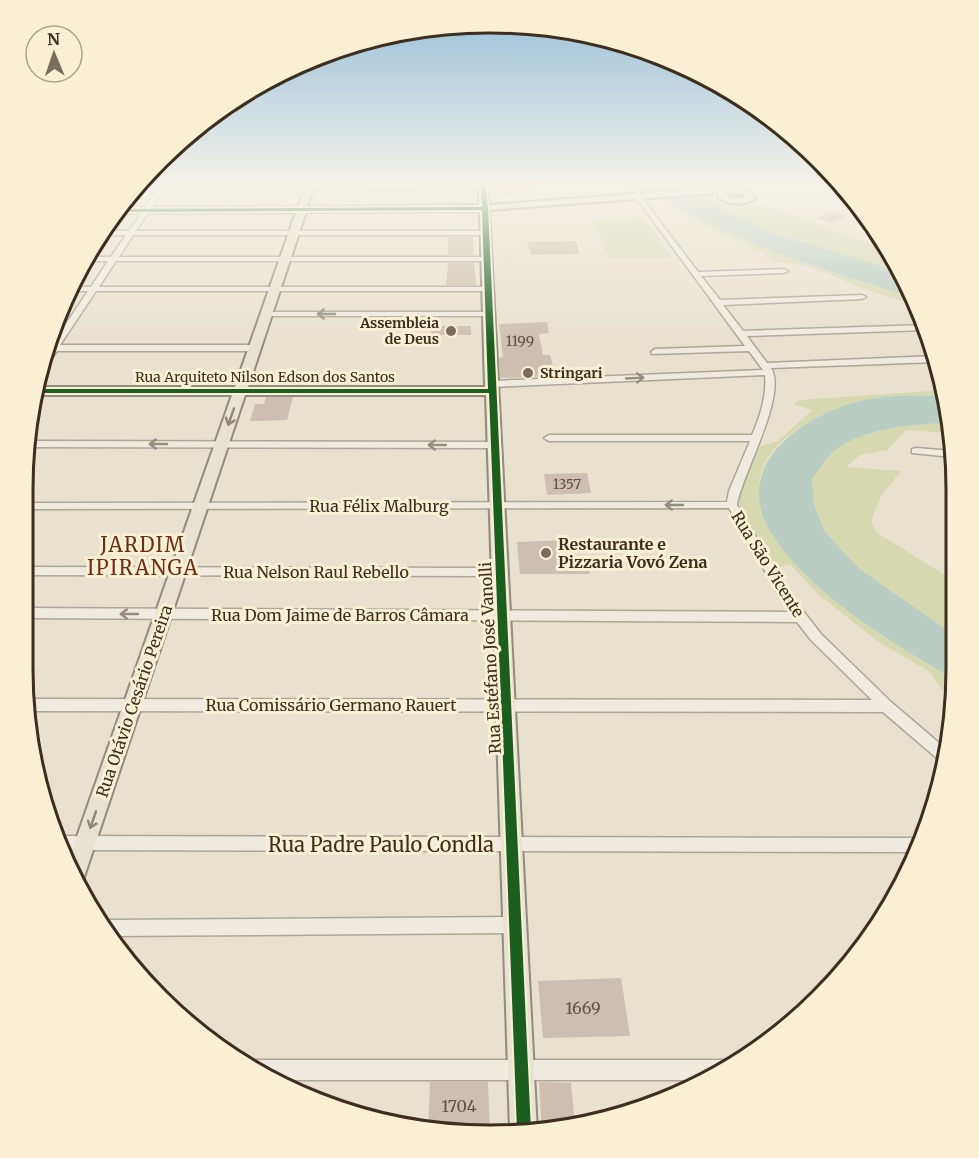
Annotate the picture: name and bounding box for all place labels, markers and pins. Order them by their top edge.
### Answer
place label: Assembleia de Deus [359,314,439,348]
marker: Assembleia de Deus [444,324,458,338]
place label: Stringari [540,364,603,382]
marker: Stringari [521,366,535,380]
place label: Restaurante e Pizzaria Vovó Zena [558,534,707,572]
marker: Restaurante e Pizzaria Vovó Zena [539,546,553,560]

